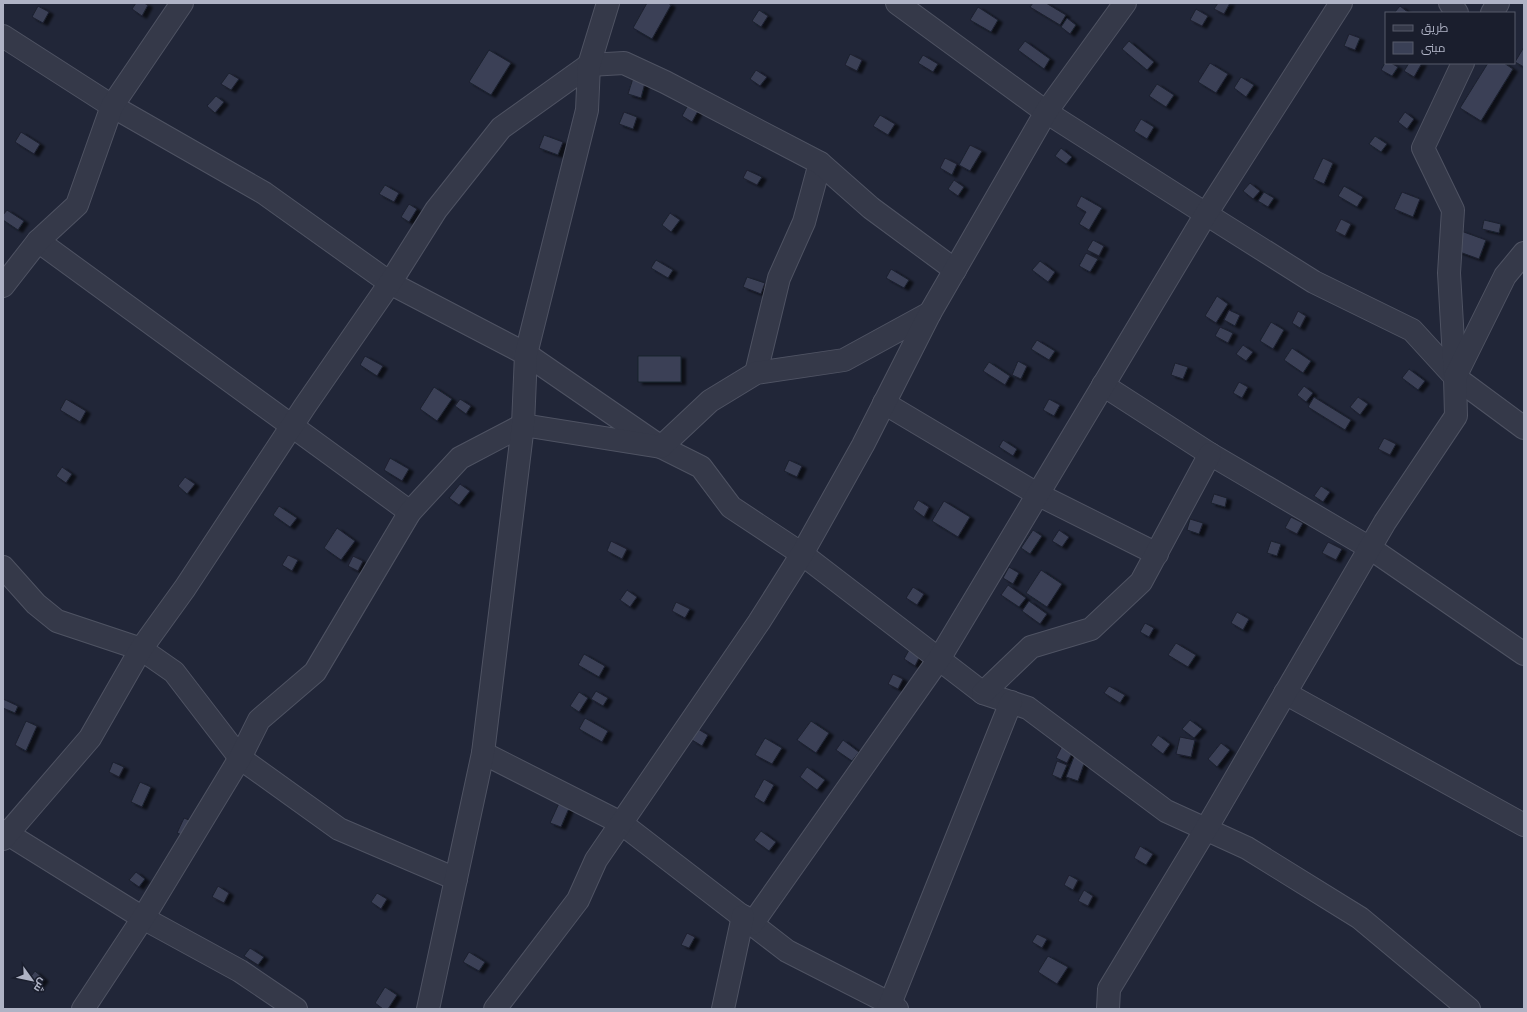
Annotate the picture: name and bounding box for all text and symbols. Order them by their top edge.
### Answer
legend [1385,12,1515,64]
text: طريق [1421,20,1449,36]
text: مبنى [1421,40,1446,56]
north arrow [12,960,52,1000]
text: ش [31,976,50,995]

